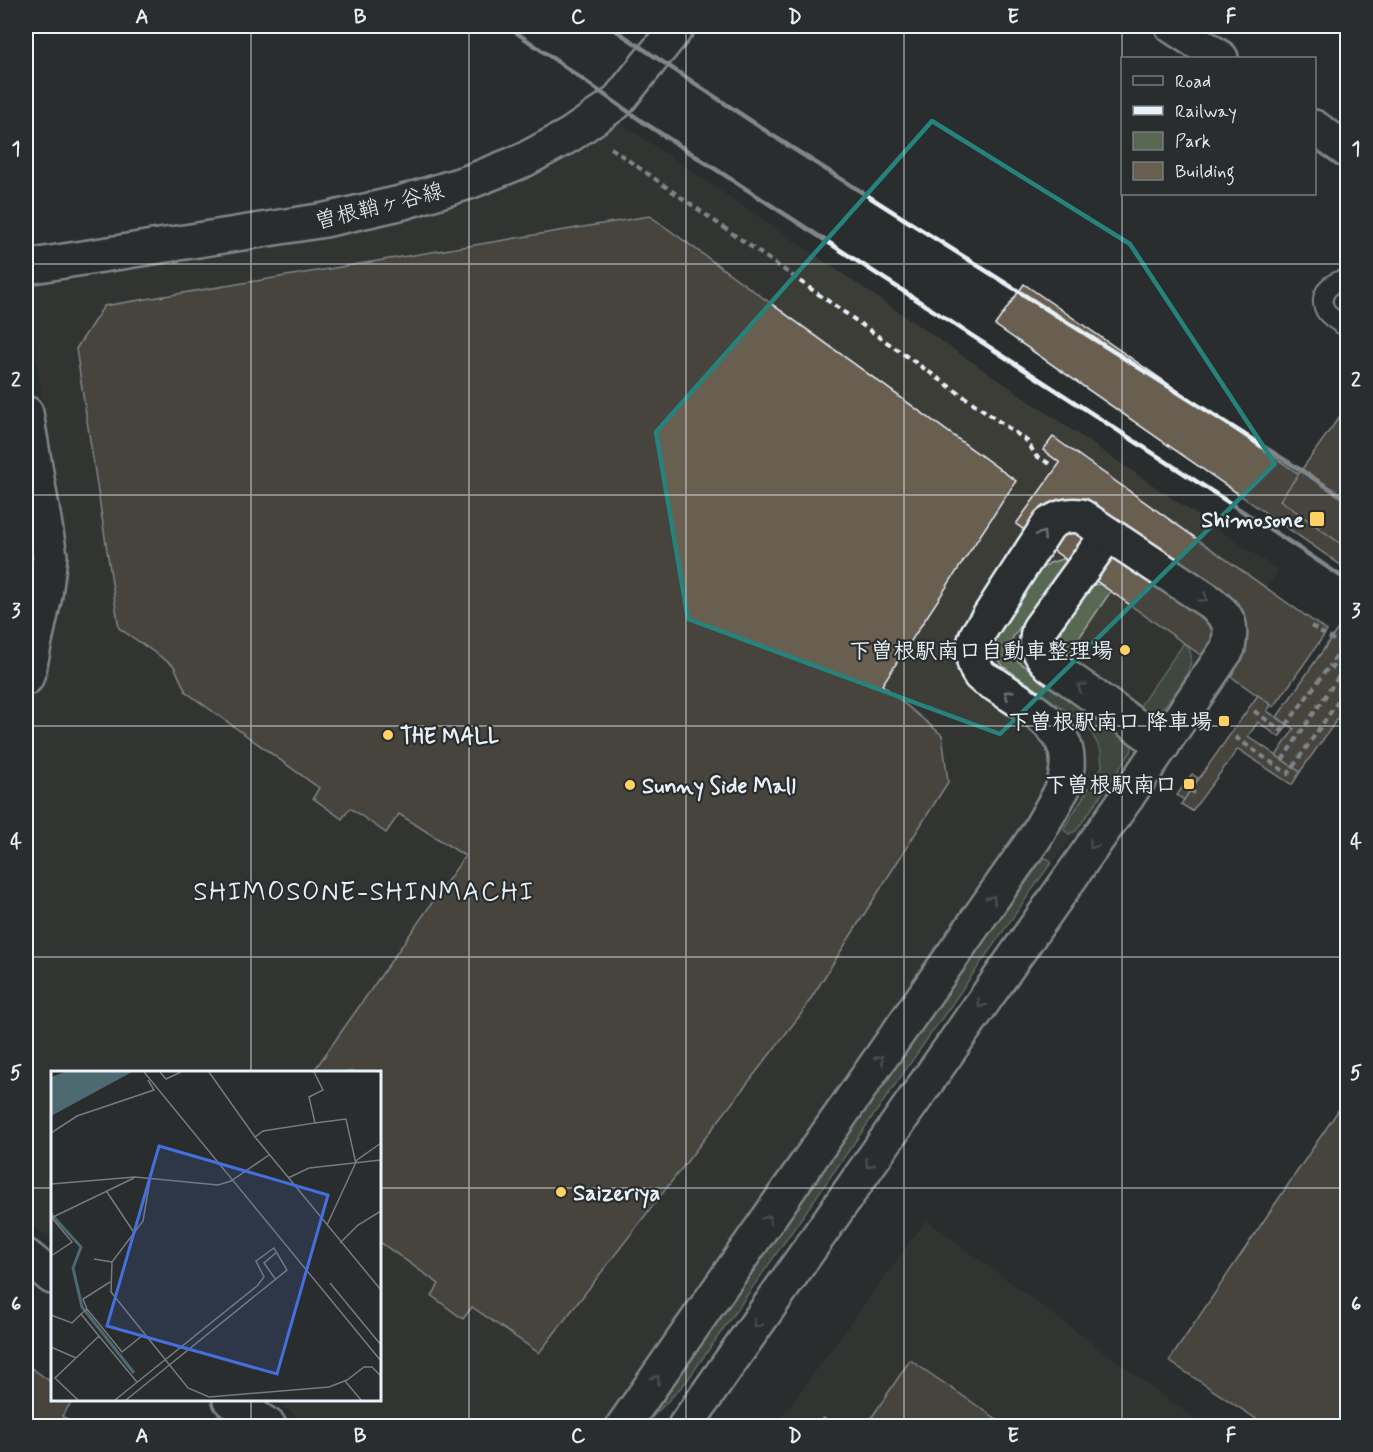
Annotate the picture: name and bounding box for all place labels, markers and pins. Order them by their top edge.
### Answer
place label: Shimosone [1201,507,1304,535]
marker: Shimosone [1308,510,1326,528]
place label: 下曽根駅南口自動車整理場 [849,638,1113,666]
marker: 下曽根駅南口自動車整理場 [1118,643,1132,657]
place label: 下曽根駅南口 降車場 [1008,709,1212,737]
marker: 下曽根駅南口 降車場 [1217,714,1231,728]
place label: THE MALL [400,723,499,751]
marker: THE MALL [381,728,395,742]
place label: 下曽根駅南口 [1045,772,1177,800]
place label: Sunny Side Mall [642,773,796,802]
marker: 下曽根駅南口 [1182,777,1196,791]
marker: Sunny Side Mall [623,778,637,792]
place label: Saizeriya [573,1180,661,1209]
marker: Saizeriya [554,1185,568,1199]

